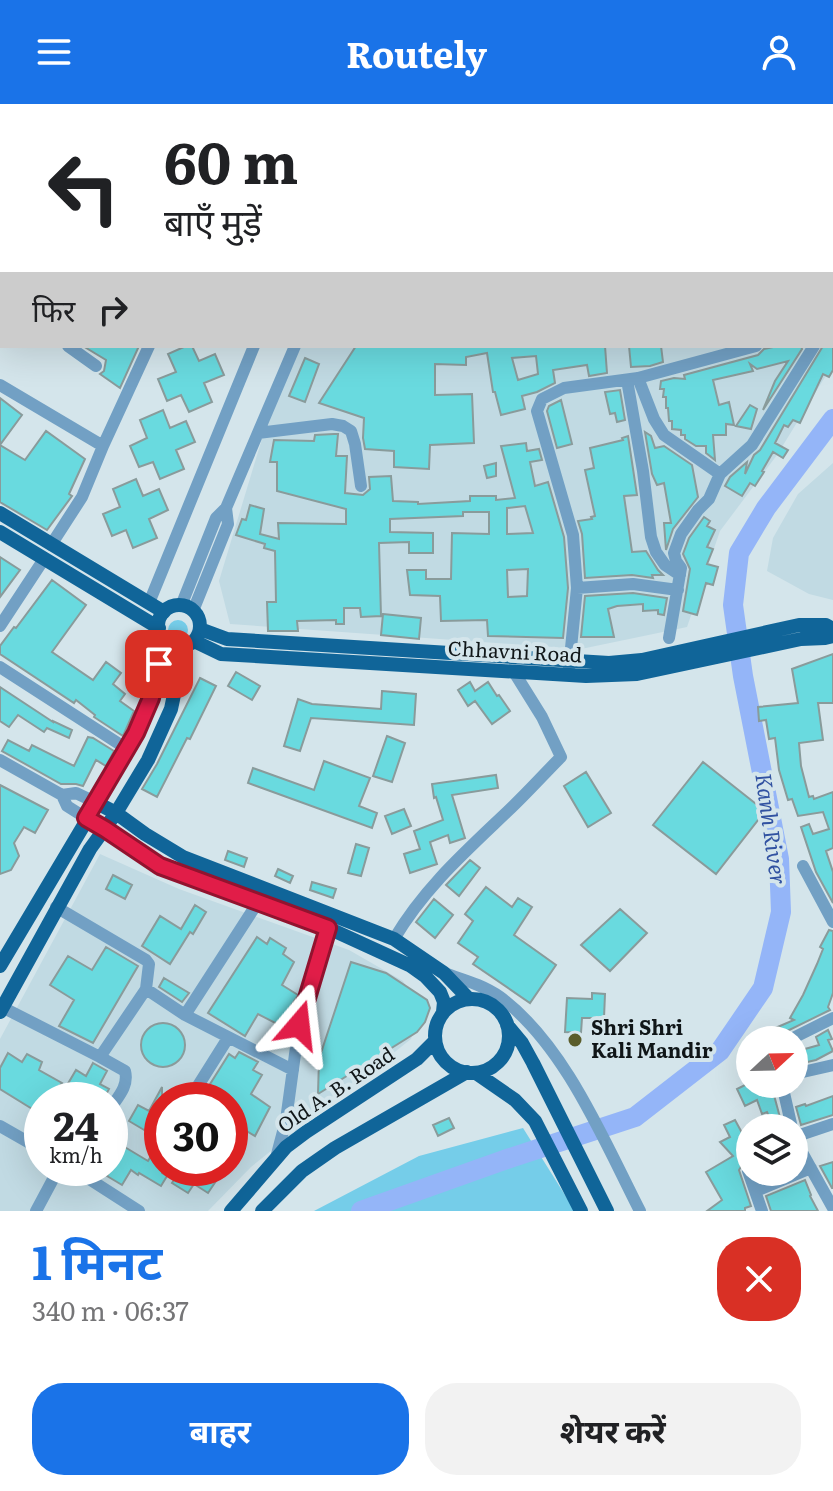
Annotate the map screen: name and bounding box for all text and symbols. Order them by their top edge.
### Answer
text: Routely [346,26,487,79]
icon: menu [32,30,76,74]
icon: person [757,30,801,74]
text: 60 m [164,118,298,201]
icon: left [32,136,136,240]
text: बाएँ मुड़ें [164,194,262,247]
text: फिर [32,287,75,331]
icon: right [91,288,135,332]
pin [125,630,193,698]
street label: Chhavni Road [447,632,583,669]
icon: arrive [137,642,181,686]
water label: Kanh River [748,771,797,887]
position arrow [257,983,341,1067]
place label: Shri Shri Kali Mandir [591,1011,713,1064]
north arrow [736,1026,808,1098]
map controls [736,1026,808,1186]
marker: Shri Shri Kali Mandir [566,1031,584,1049]
street label: Old A. B. Road [270,1038,399,1139]
speed limit sign: 30 [144,1082,248,1186]
text: 24 [53,1094,99,1153]
button: layers [736,1114,808,1186]
text: km/h [49,1139,103,1169]
text: 1 मिनट [32,1224,162,1295]
button: close [717,1237,801,1321]
text: 340 m · 06:37 [32,1290,189,1329]
button: बाहर [32,1383,409,1475]
button: शेयर करें [425,1383,801,1475]

